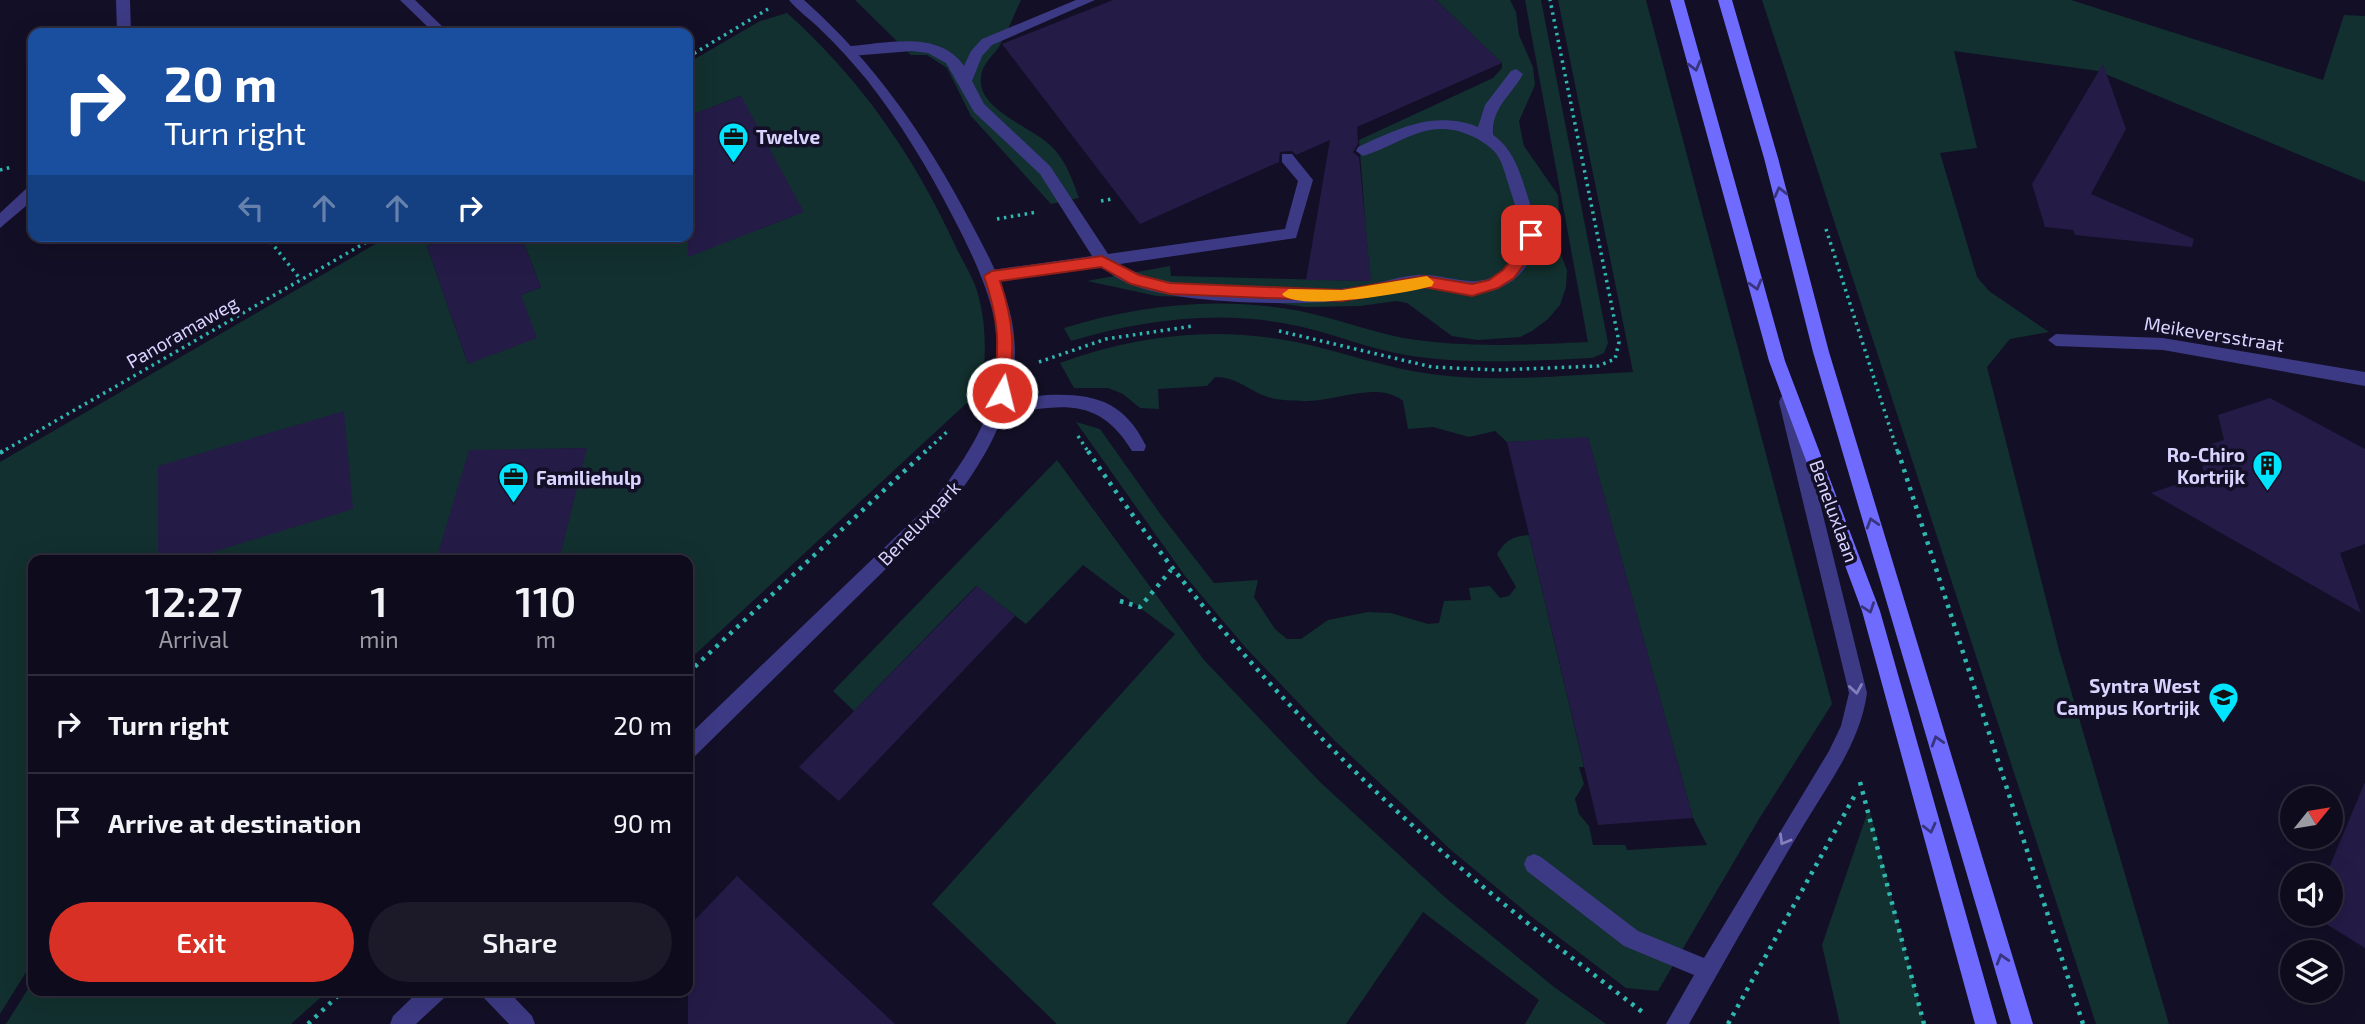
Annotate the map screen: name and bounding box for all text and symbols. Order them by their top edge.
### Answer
text: 20 m [164,53,277,112]
icon: right [49,56,140,147]
one-way arrow [1687,60,1702,72]
text: Turn right [164,113,306,151]
office icon: Twelve [716,120,750,164]
place label: Twelve [756,125,820,148]
one-way arrow [1774,186,1788,198]
icon: left [232,189,270,227]
icon: ahead [305,189,343,227]
icon: ahead [378,189,416,227]
icon: right [451,189,489,227]
pin [1501,205,1561,265]
icon: arrive [1512,216,1550,254]
one-way arrow [1748,279,1763,291]
street label: Panoramaweg [122,290,242,373]
street label: Meikeversstraat [2143,311,2286,356]
position arrow [965,356,1039,430]
place label: Ro-Chiro Kortrijk [2167,443,2245,488]
building icon: Ro-Chiro Kortrijk [2251,449,2285,493]
street label: Beneluxlaan [1805,456,1864,565]
office icon: Familiehulp [496,461,530,505]
place label: Familiehulp [536,466,642,489]
street label: Beneluxpark [873,475,965,570]
one-way arrow [1866,517,1881,529]
text: 12:27 [145,575,243,625]
text: 1 [370,575,388,625]
text: 110 [515,575,576,625]
one-way arrow [1861,602,1875,614]
text: Arrival [159,625,229,653]
text: min [359,625,399,653]
text: m [536,625,556,653]
place label: Syntra West Campus Kortrijk [2056,674,2200,719]
school or university icon: Syntra West Campus Kortrijk [2206,680,2240,724]
one-way arrow [1848,683,1863,695]
icon: right [49,705,87,743]
text: Turn right [108,709,229,740]
text: 20 m [613,709,672,740]
one-way arrow [1930,735,1945,747]
north arrow [2280,786,2343,849]
map controls [2280,786,2343,1003]
icon: arrive [49,803,87,841]
text: Arrive at destination [108,807,361,838]
text: 90 m [613,807,672,838]
one-way arrow [1922,822,1936,834]
one-way arrow [1779,832,1792,845]
button: sound [2280,863,2343,926]
button: Exit [49,902,354,982]
button: Share [368,902,672,982]
button: layers [2280,940,2343,1003]
one-way arrow [1996,953,2011,965]

